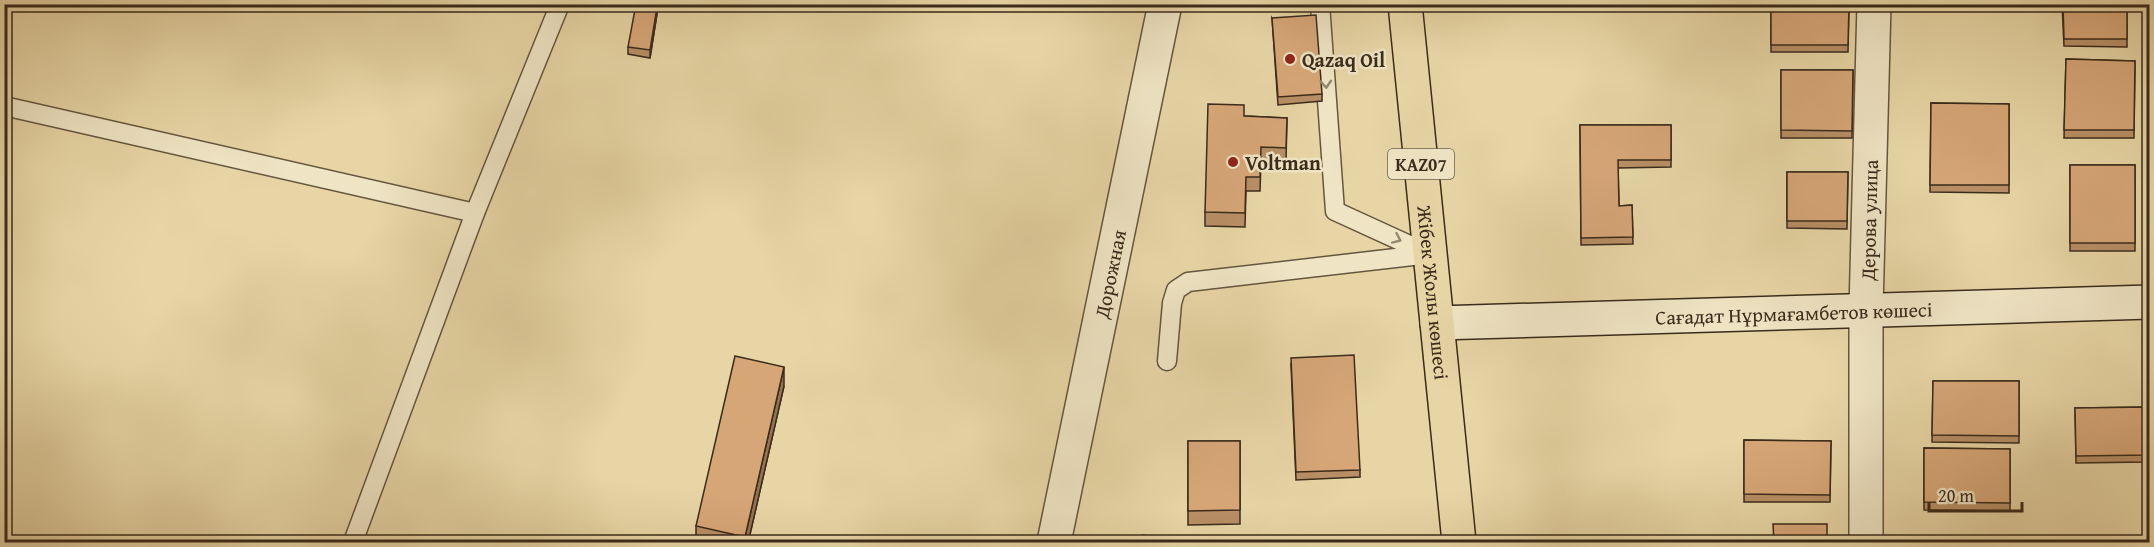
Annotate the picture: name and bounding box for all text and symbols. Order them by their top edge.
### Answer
place label: Qazaq Oil [1302,45,1385,74]
marker: Qazaq Oil [1283,52,1297,66]
one-way arrow [1319,79,1332,88]
place label: Voltman [1245,148,1321,177]
road number: KAZ07 [1388,149,1454,179]
marker: Voltman [1226,155,1240,169]
street label: Дерова улица [1852,159,1884,282]
street label: Жібек Жолы көшесі [1411,203,1457,381]
street label: Дорожная [1086,227,1133,322]
one-way arrow [1390,231,1401,243]
street label: Сағадат Нұрмағамбетов көшесі [1655,294,1933,331]
scale bar [1929,475,2022,513]
text: 20 m [1938,482,1974,509]

